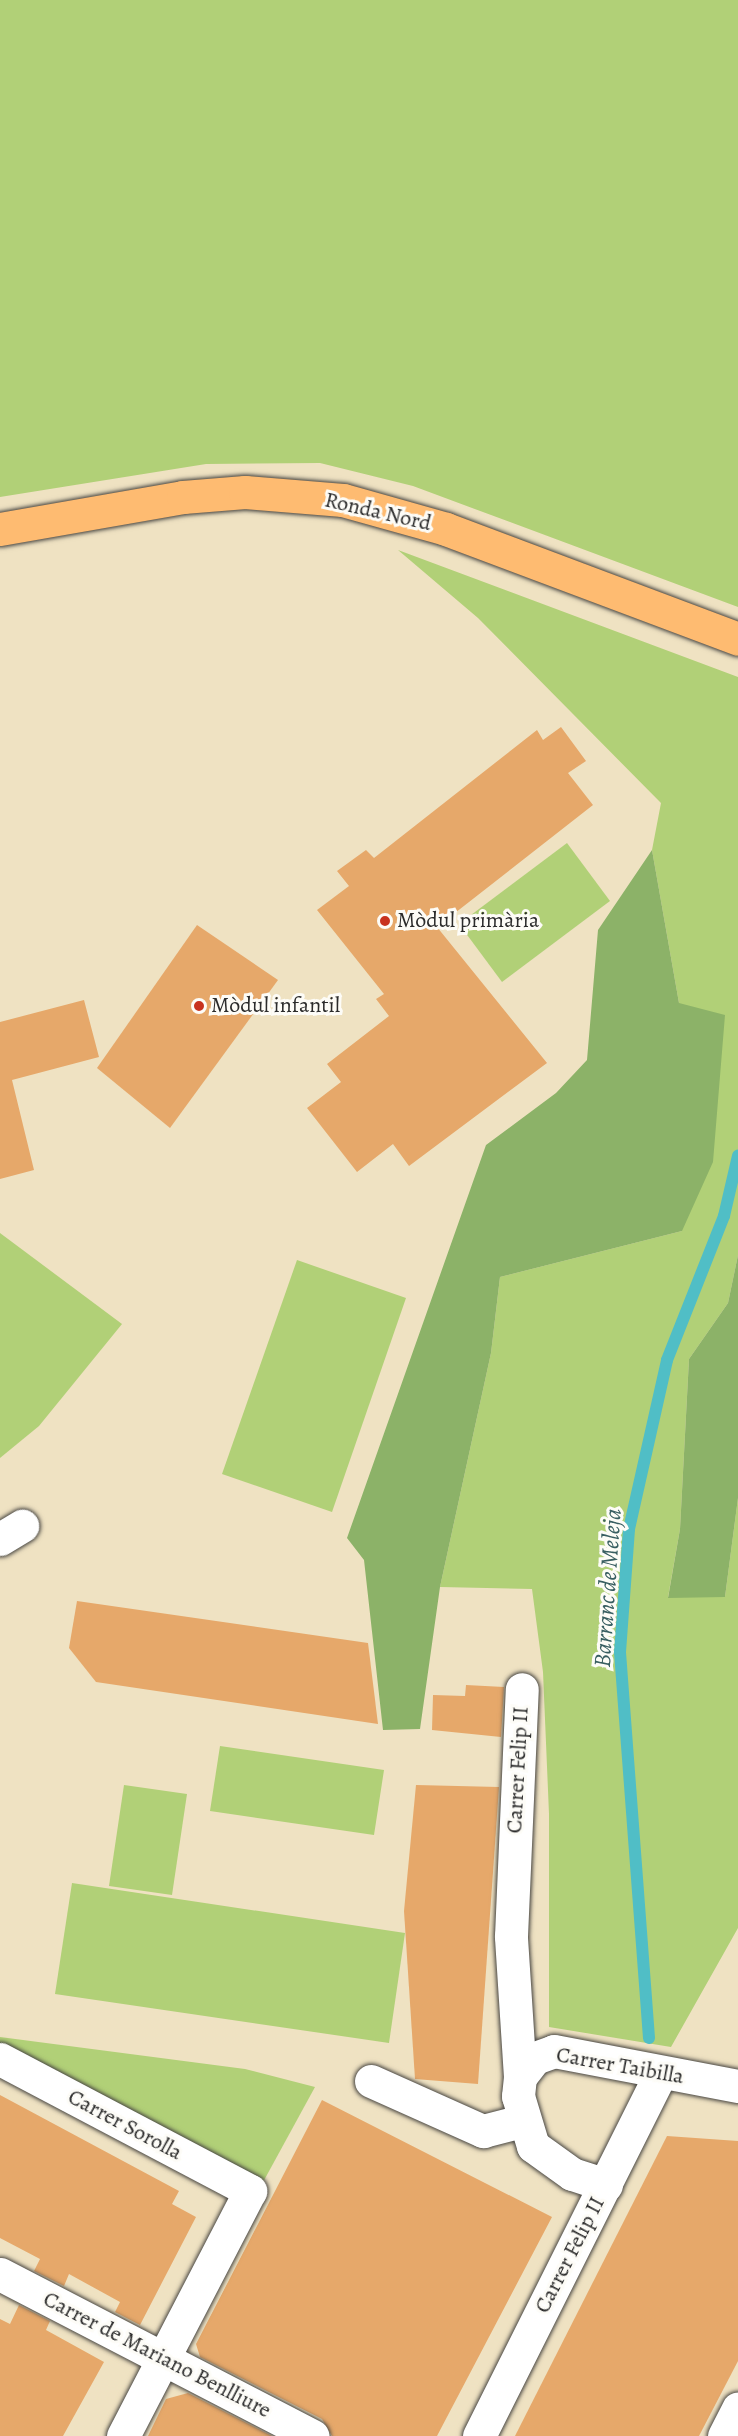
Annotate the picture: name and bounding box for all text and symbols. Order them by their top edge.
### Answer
street label: Ronda Nord [322,487,434,537]
place label: Mòdul primària [397,908,539,934]
marker: Mòdul primària [378,914,392,928]
place label: Mòdul infantil [211,993,340,1019]
marker: Mòdul infantil [192,999,206,1013]
water label: Barranc de Meleja [588,1508,628,1668]
street label: Carrer Felip II [501,1706,535,1834]
street label: Carrer Taibilla [554,2042,686,2090]
street label: Carrer Sorolla [63,2084,187,2166]
street label: Carrer Felip II [529,2192,611,2318]
street label: Carrer de Mariano Benlliure [39,2286,275,2424]

